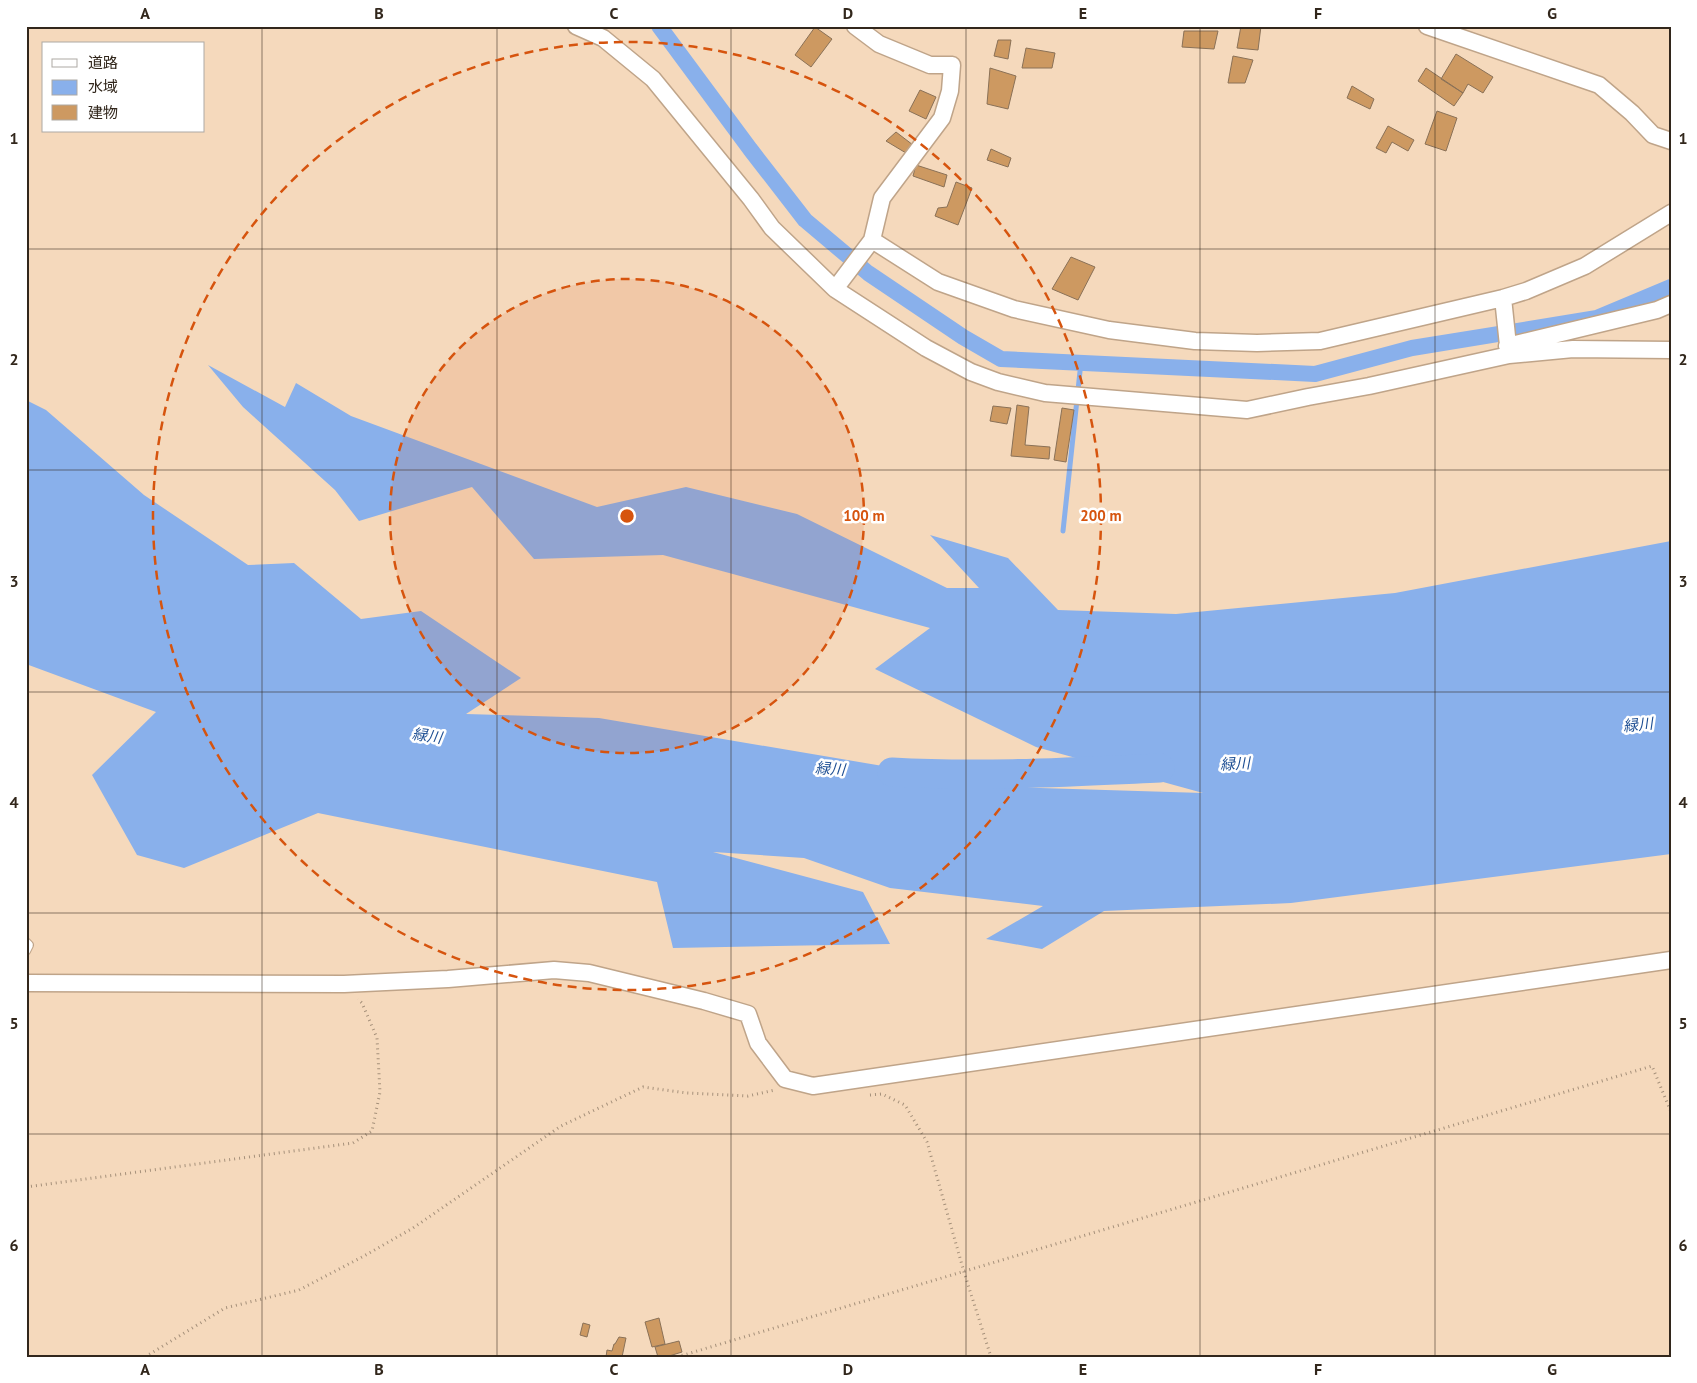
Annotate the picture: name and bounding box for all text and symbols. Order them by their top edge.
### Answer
text: A [140,3,150,23]
text: B [374,3,384,23]
text: C [610,3,619,23]
text: D [843,3,853,23]
text: E [1079,3,1087,23]
text: F [1314,3,1322,23]
text: G [1547,3,1557,23]
legend [42,42,205,132]
text: 道路 [88,53,118,72]
text: 水域 [88,77,118,96]
text: 建物 [88,103,118,122]
text: 1 [9,128,19,148]
text: 1 [1678,128,1688,148]
text: 2 [9,349,19,369]
text: 2 [1678,349,1688,369]
text: 100 m [843,506,885,525]
text: 200 m [1080,506,1122,525]
centre of rings [618,507,636,525]
text: 3 [9,571,19,591]
text: 3 [1678,571,1688,591]
water label: 緑川 [1622,713,1656,736]
water label: 緑川 [411,724,445,747]
water label: 緑川 [1219,753,1252,774]
water label: 緑川 [814,758,848,779]
text: 4 [9,792,19,812]
text: 4 [1678,792,1688,812]
text: 5 [9,1013,19,1033]
text: 5 [1678,1013,1688,1033]
text: 6 [9,1235,19,1255]
text: 6 [1678,1235,1688,1255]
text: A [140,1359,150,1379]
text: B [374,1359,384,1379]
text: C [610,1359,619,1379]
text: D [843,1359,853,1379]
text: E [1079,1359,1087,1379]
text: F [1314,1359,1322,1379]
text: G [1547,1359,1557,1379]

